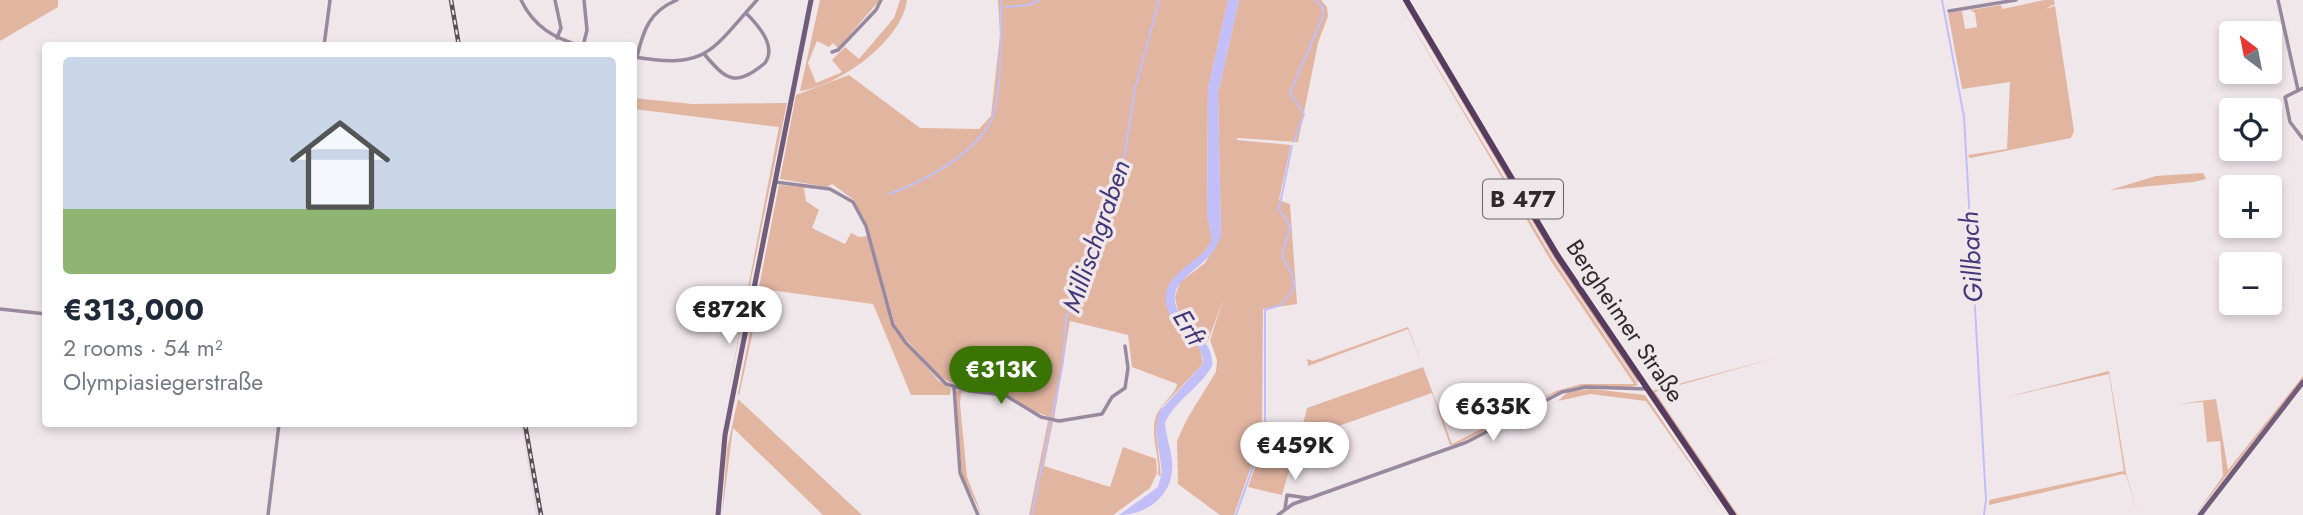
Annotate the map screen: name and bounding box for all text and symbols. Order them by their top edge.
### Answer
north arrow [2219,21,2282,84]
map controls [2219,21,2282,315]
button: locate [2219,98,2282,161]
icon: home [277,102,403,228]
water label: Millischgraben [1052,155,1140,317]
button: + [2219,175,2282,238]
road number: B 477 [1483,180,1563,218]
water label: Gillbach [1950,210,1992,304]
street label: Bergheimer Straße [1558,232,1693,409]
button: − [2219,252,2282,315]
pin: €872K [680,286,778,346]
text: €313,000 [63,288,204,331]
text: €872K [692,292,766,326]
water label: Erft [1163,302,1216,354]
text: 2 rooms · 54 m² [63,331,223,365]
pin: €313K [952,346,1050,406]
text: €313K [965,352,1037,386]
text: Olympiasiegerstraße [63,365,263,399]
pin: €635K [1444,384,1542,443]
text: €635K [1455,389,1531,423]
pin: €459K [1246,422,1344,482]
text: €459K [1256,428,1334,462]

